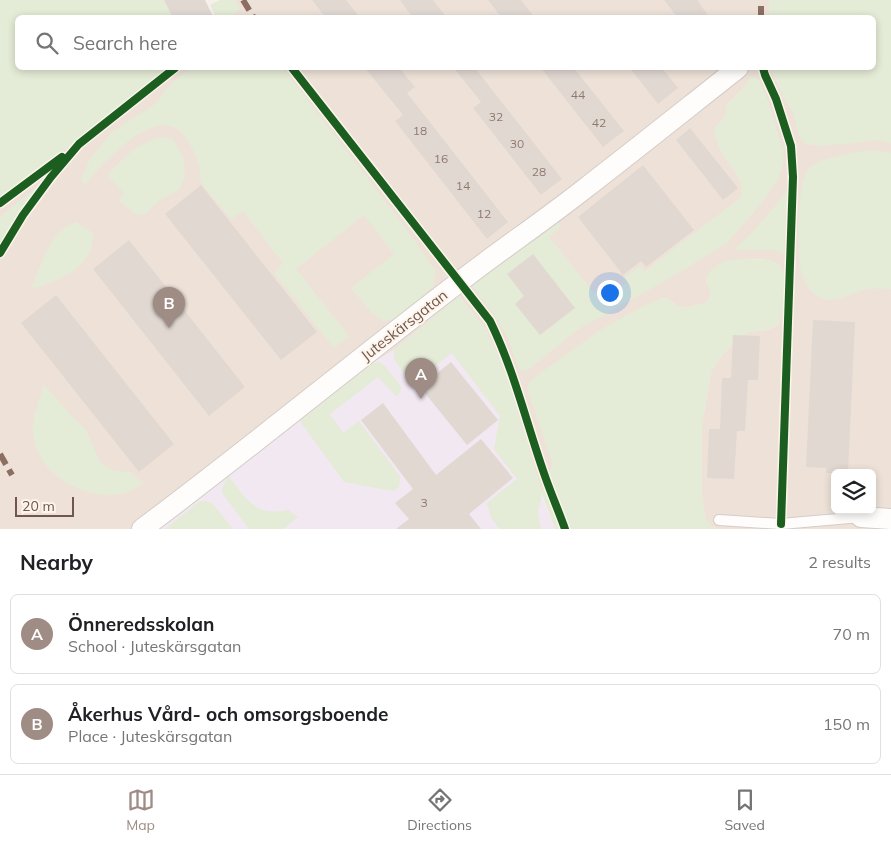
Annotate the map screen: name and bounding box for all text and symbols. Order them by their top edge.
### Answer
search box [15,15,876,70]
icon: search [33,29,61,57]
text: Search here [73,31,177,55]
house number: 44 [571,87,585,102]
house number: 32 [489,109,503,124]
house number: 42 [592,115,606,130]
house number: 18 [413,123,427,138]
house number: 30 [510,136,524,151]
house number: 16 [434,151,448,166]
house number: 28 [532,164,546,179]
house number: 14 [456,178,470,193]
house number: 12 [477,206,491,221]
your location [597,280,623,306]
street label: Juteskärsgatan [357,285,451,365]
pin: B [153,287,185,328]
pin: A [405,358,437,399]
map controls [831,469,876,514]
button: layers [831,469,876,514]
scale bar [15,494,74,517]
house number: 3 [420,495,428,510]
text: 20 m [22,497,55,515]
text: Nearby [20,549,93,575]
text: 2 results [808,552,871,572]
text: Önneredsskolan [68,612,215,636]
text: A [31,624,43,644]
text: 70 m [833,624,870,644]
text: School · Juteskärsgatan [68,636,241,656]
text: Åkerhus Vård- och omsorgsboende [68,702,388,726]
text: B [31,714,43,734]
text: 150 m [823,714,870,734]
text: Place · Juteskärsgatan [68,726,232,746]
tab: Map [126,786,155,834]
tab: Directions [407,786,472,834]
tab: Saved [724,786,765,834]

